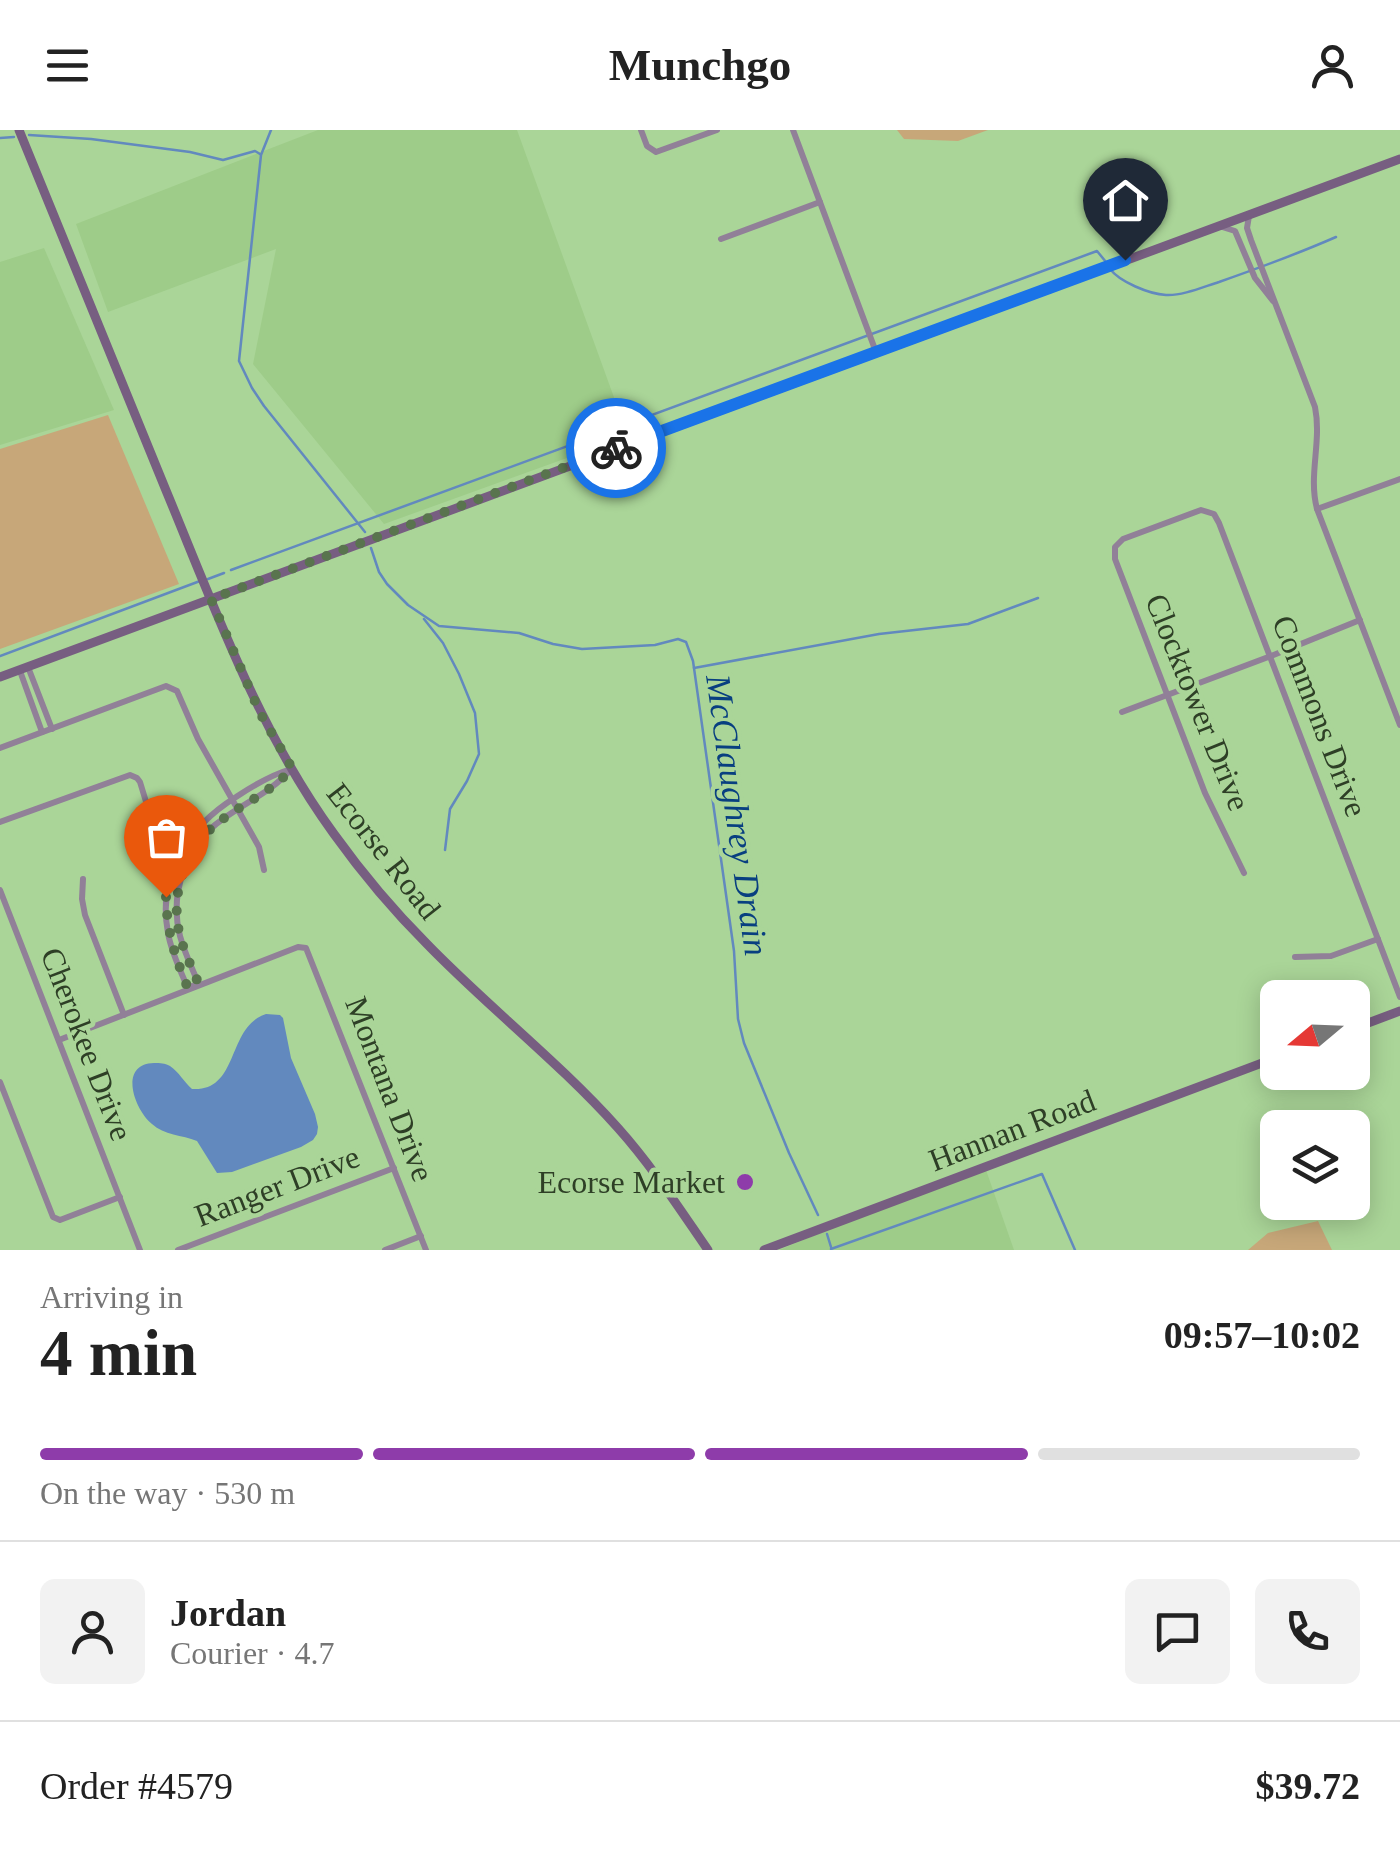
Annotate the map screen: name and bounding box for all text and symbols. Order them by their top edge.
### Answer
icon: menu [40,38,95,93]
icon: person [1305,38,1360,93]
text: Munchgo [609,40,791,90]
pin [1083,158,1168,261]
icon: home [1098,173,1153,228]
courier [566,398,666,498]
icon: bike [589,421,644,476]
street label: Clocktower Drive [1138,589,1258,815]
street label: Commons Drive [1265,610,1375,822]
water label: McClaughrey Drain [698,671,776,958]
street label: Ecorse Road [320,776,448,926]
pin [124,795,209,898]
icon: bag [139,810,194,865]
street label: Cherokee Drive [34,943,140,1145]
north arrow [1260,980,1370,1090]
map controls [1260,980,1370,1220]
street label: Montana Drive [338,992,442,1186]
street label: Hannan Road [924,1082,1100,1178]
button: layers [1260,1110,1370,1220]
street label: Ranger Drive [190,1138,364,1234]
place label: Ecorse Market [538,1164,725,1200]
marker: Ecorse Market [734,1171,756,1193]
text: Arriving in [40,1279,183,1315]
text: 09:57–10:02 [1164,1314,1360,1356]
text: 4 min [40,1317,197,1389]
text: On the way · 530 m [40,1475,295,1511]
button: person [40,1579,145,1684]
button: chat [1125,1579,1230,1684]
button: phone [1255,1579,1360,1684]
text: Jordan [170,1592,286,1634]
text: Courier · 4.7 [170,1635,334,1671]
text: Order #4579 [40,1765,233,1807]
text: $39.72 [1256,1765,1360,1807]

